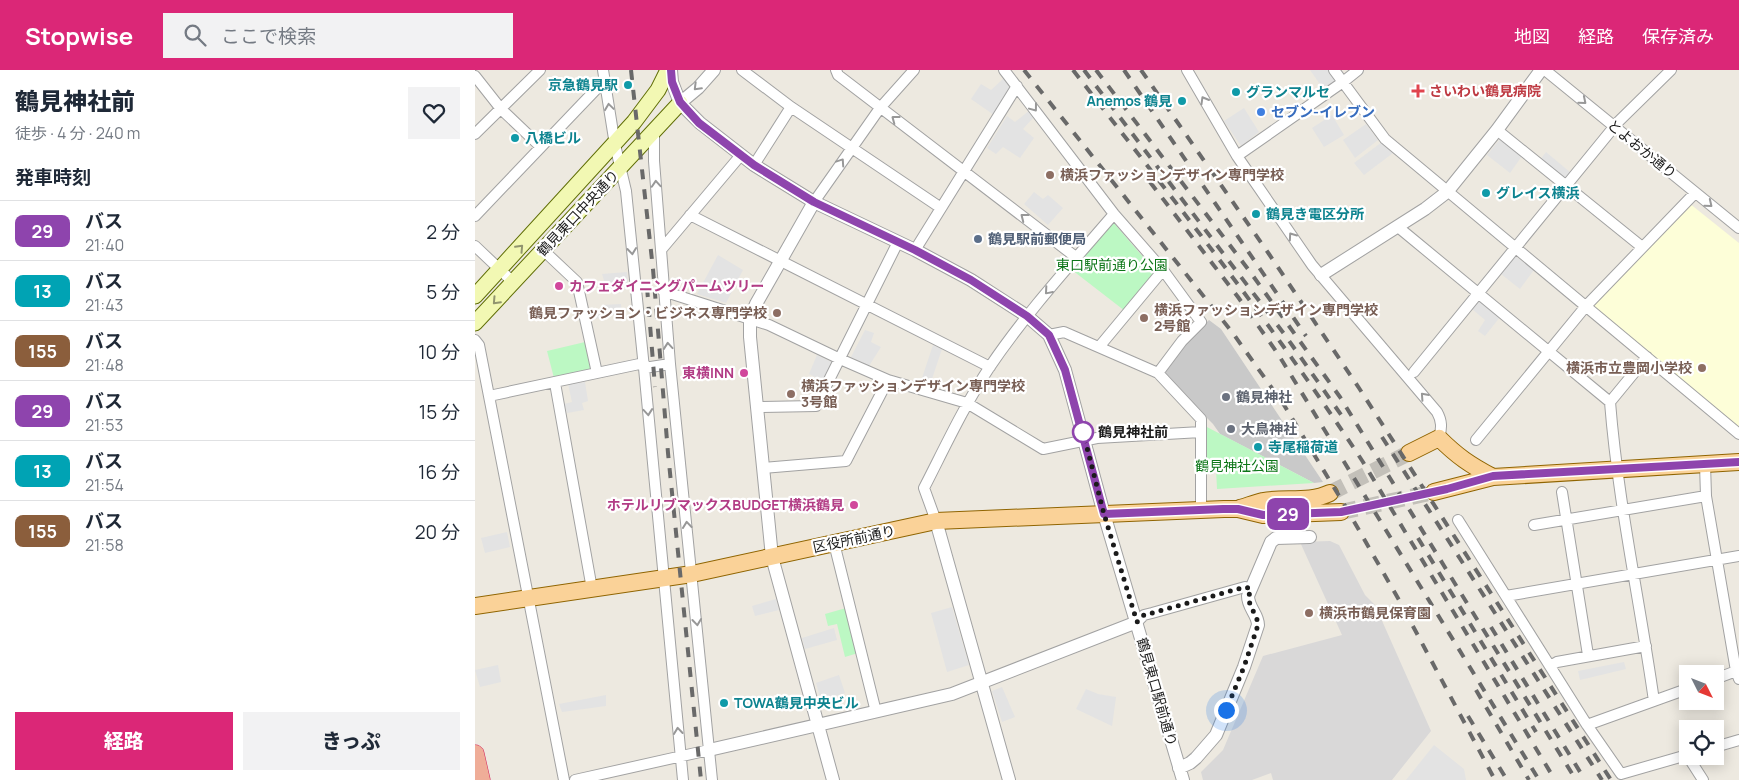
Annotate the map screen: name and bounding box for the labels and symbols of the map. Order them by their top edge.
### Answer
place label: 京急鶴見駅 [548,75,618,94]
marker: 京急鶴見駅 [622,79,634,91]
one-way arrow [694,81,703,90]
place label: さいわい鶴見病院 [1429,81,1541,100]
place label: グランマルセ [1246,82,1330,101]
marker: さいわい鶴見病院 [1411,84,1425,98]
marker: グランマルセ [1230,86,1242,98]
place label: Anemos 鶴見 [1086,91,1172,110]
marker: Anemos 鶴見 [1176,95,1188,107]
one-way arrow [1200,96,1210,105]
one-way arrow [1577,96,1586,104]
one-way arrow [1028,102,1036,111]
place label: セブン-イレブン [1271,102,1375,121]
one-way arrow [605,103,615,112]
marker: セブン-イレブン [1255,106,1267,118]
street label: とよおか通り [1604,115,1681,182]
one-way arrow [891,116,901,125]
place label: 八橋ビル [525,128,581,147]
marker: 八橋ビル [509,132,521,144]
one-way arrow [835,158,844,168]
street label: 鶴見東口中央通り [532,165,623,260]
place label: 横浜ファッションデザイン専門学校 [1060,165,1284,184]
marker: 横浜ファッションデザイン専門学校 [1044,169,1056,181]
one-way arrow [651,180,662,188]
place label: グレイス横浜 [1496,183,1580,202]
marker: グレイス横浜 [1480,187,1492,199]
one-way arrow [1703,198,1712,206]
place label: 鶴見き電区分所 [1266,204,1364,223]
marker: 鶴見き電区分所 [1250,208,1262,220]
one-way arrow [1020,214,1030,223]
place label: 鶴見駅前郵便局 [988,229,1086,248]
one-way arrow [1289,232,1298,242]
marker: 鶴見駅前郵便局 [972,233,984,245]
one-way arrow [514,244,523,253]
one-way arrow [626,247,637,255]
park label: 東口駅前通り公園 [1056,255,1168,274]
place label: カフェダイニングパームツリー [569,276,765,295]
marker: カフェダイニングパームツリー [553,280,565,292]
one-way arrow [1045,286,1054,295]
one-way arrow [493,295,502,304]
place label: 横浜ファッションデザイン専門学校 2号館 [1154,300,1378,335]
place label: 鶴見ファッション・ビジネス専門学校 [529,303,767,322]
marker: 鶴見ファッション・ビジネス専門学校 [771,307,783,319]
marker: 横浜ファッションデザイン専門学校 2号館 [1138,312,1150,324]
one-way arrow [663,342,674,350]
place label: 横浜市立豊岡小学校 [1566,358,1692,377]
marker: 横浜市立豊岡小学校 [1696,362,1708,374]
place label: 東横INN [682,363,734,382]
marker: 東横INN [738,367,750,379]
place label: 横浜ファッションデザイン専門学校 3号館 [801,376,1025,411]
place label: 鶴見神社 [1236,387,1292,406]
marker: 横浜ファッションデザイン専門学校 3号館 [785,388,797,400]
marker: 鶴見神社 [1220,391,1232,403]
one-way arrow [1421,392,1430,401]
one-way arrow [642,409,653,417]
place label: 大鳥神社 [1241,419,1297,438]
marker: 鶴見神社前 [1072,421,1094,443]
place label: 鶴見神社前 [1098,422,1168,441]
marker: 大鳥神社 [1225,423,1237,435]
place label: 寺尾稲荷道 [1268,437,1338,456]
marker: 寺尾稲荷道 [1252,441,1264,453]
park label: 鶴見神社公園 [1195,456,1279,475]
place label: ホテルリブマックスBUDGET横浜鶴見 [607,495,844,514]
line badge: 29 [1265,498,1311,530]
marker: ホテルリブマックスBUDGET横浜鶴見 [848,499,860,511]
street label: 区役所前通り [811,520,897,557]
one-way arrow [682,521,693,529]
place label: 横浜市鶴見保育園 [1319,603,1431,622]
marker: 横浜市鶴見保育園 [1303,607,1315,619]
one-way arrow [691,619,702,627]
street label: 鶴見東口駅前通り [1133,635,1182,748]
north arrow [1679,665,1724,710]
place label: TOWA鶴見中央ビル [734,693,859,712]
marker: TOWA鶴見中央ビル [718,697,730,709]
your location [1214,698,1239,723]
one-way arrow [673,727,684,735]

